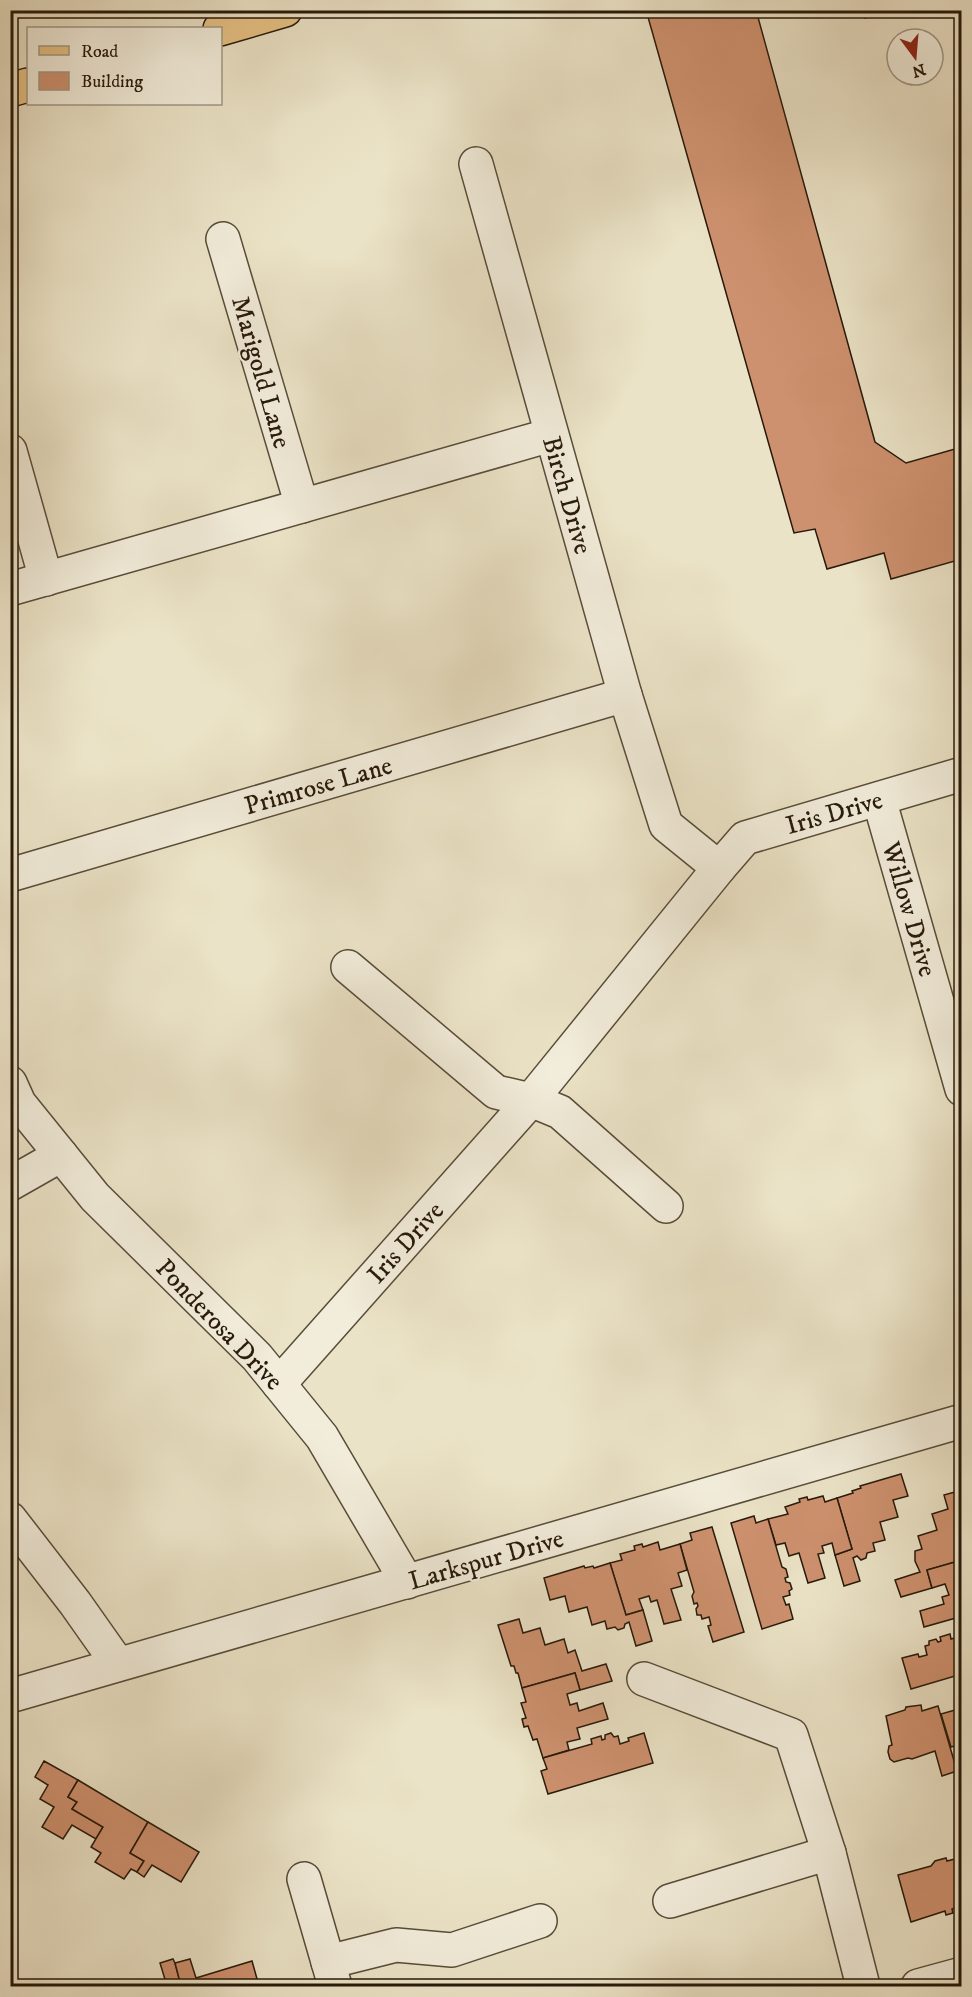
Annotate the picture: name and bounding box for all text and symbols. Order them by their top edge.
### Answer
legend [27,27,222,105]
north arrow [885,27,945,87]
text: Road [81,41,118,63]
text: N [910,59,928,82]
text: Building [81,71,143,93]
street label: Marigold Lane [223,293,298,452]
street label: Birch Drive [534,433,599,558]
street label: Primrose Lane [241,750,396,823]
street label: Iris Drive [782,784,887,843]
street label: Willow Drive [873,837,944,981]
street label: Iris Drive [361,1195,452,1291]
street label: Ponderosa Drive [148,1252,290,1398]
street label: Larkspur Drive [405,1523,568,1598]

